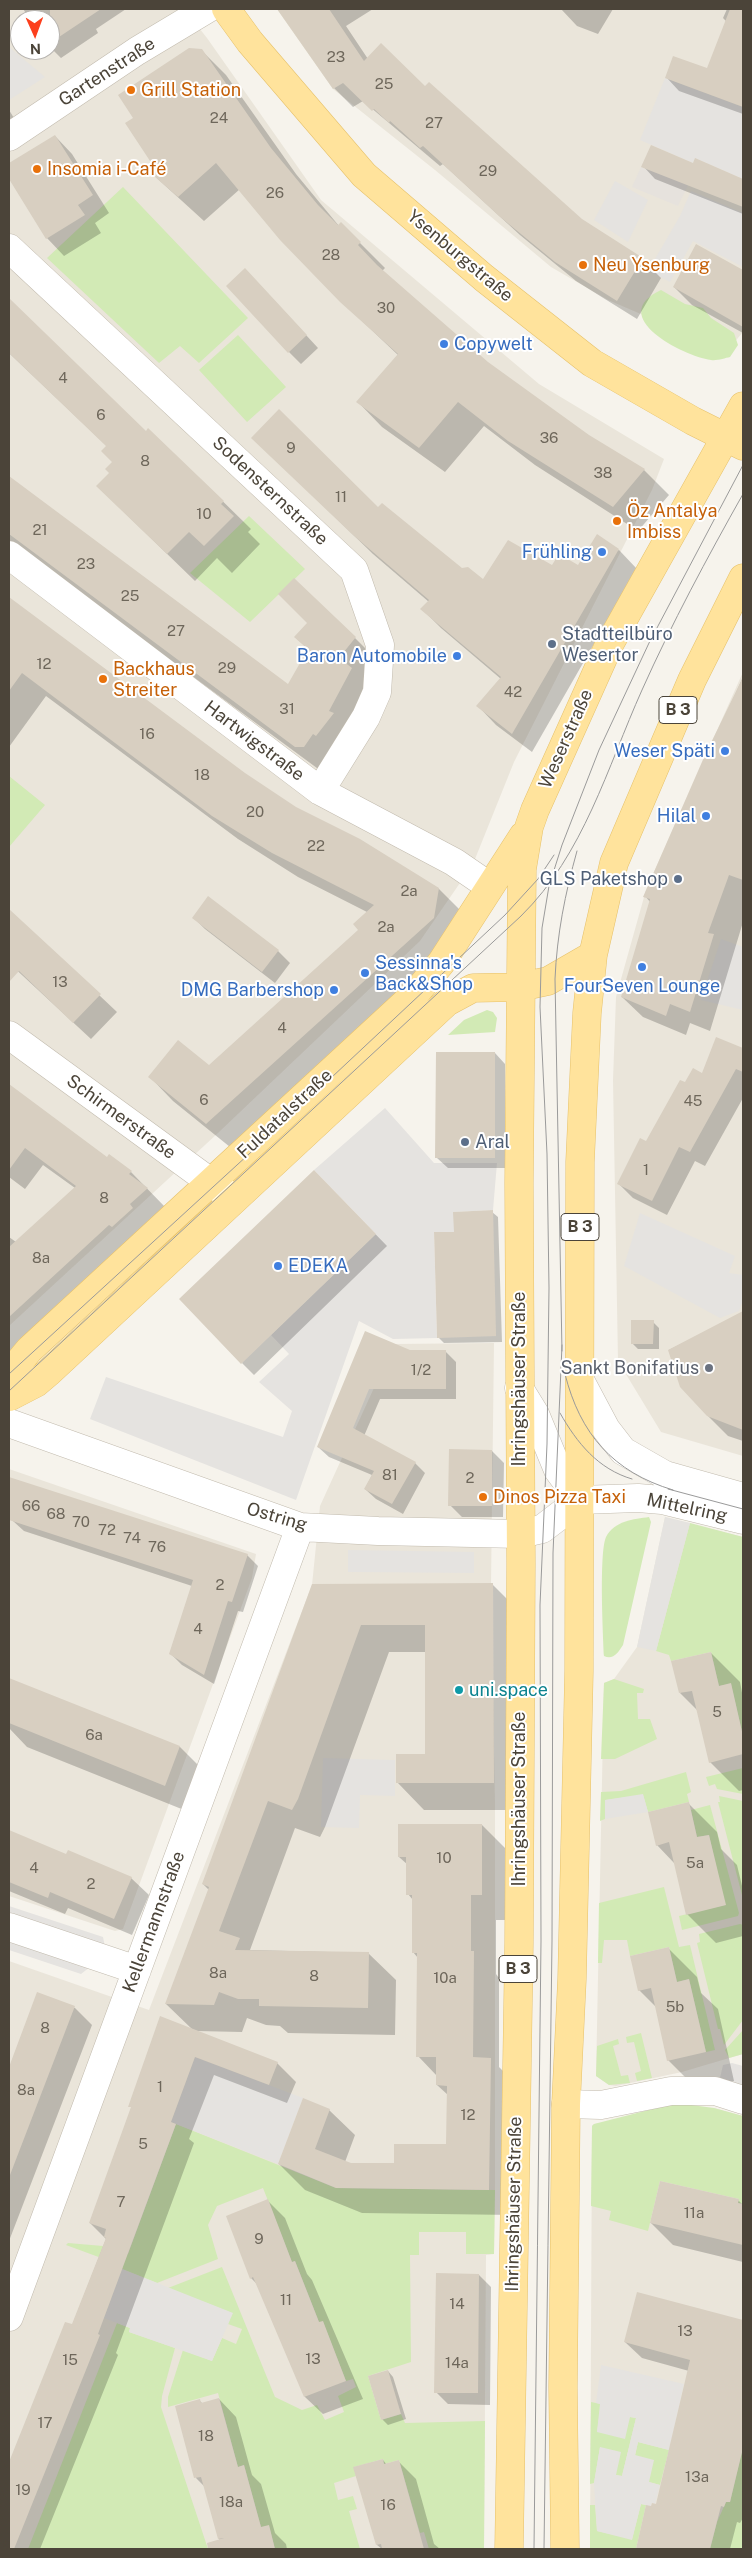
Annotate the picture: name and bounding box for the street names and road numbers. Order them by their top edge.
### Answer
street label: Gartenstraße [55,33,159,111]
street label: Ysenburgstraße [403,205,517,307]
street label: Sodensternstraße [208,432,332,550]
street label: Weserstraße [535,686,597,792]
street label: Hartwigstraße [200,696,308,786]
road number: B 3 [659,696,697,724]
street label: Fuldatalstraße [233,1065,337,1163]
street label: Schirmerstraße [62,1070,180,1164]
road number: B 3 [561,1214,599,1240]
street label: Ihringshäuser Straße [508,1291,530,1467]
street label: Mittelring [645,1489,729,1527]
street label: Ostring [244,1498,310,1536]
street label: Ihringshäuser Straße [508,1711,530,1887]
street label: Kellermannstraße [118,1848,190,1996]
road number: B 3 [499,1956,537,1982]
street label: Ihringshäuser Straße [502,2116,526,2292]

